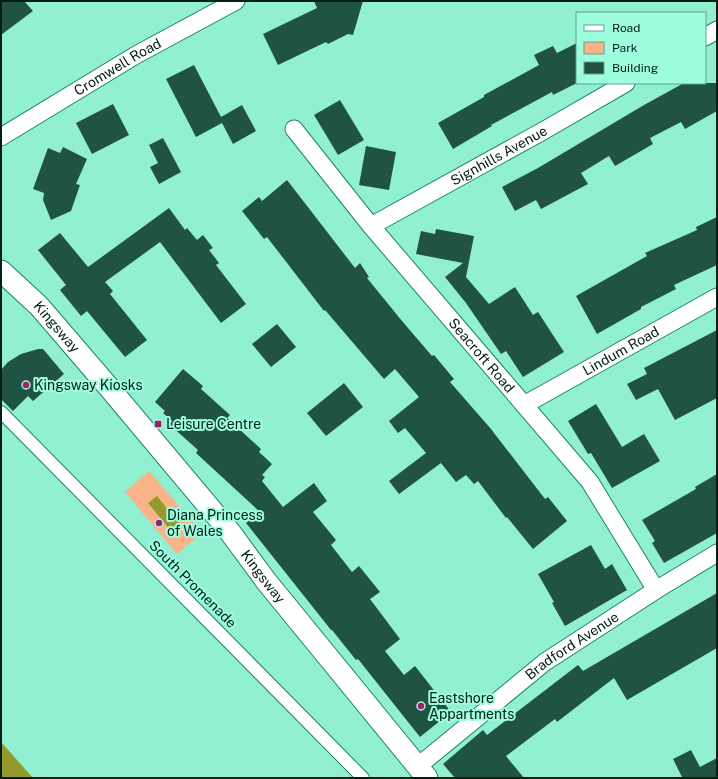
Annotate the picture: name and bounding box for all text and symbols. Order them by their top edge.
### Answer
legend [576,12,706,84]
text: Road [612,21,640,35]
street label: Cromwell Road [71,35,164,99]
text: Park [612,41,638,55]
text: Building [612,61,658,75]
street label: Signhills Avenue [448,122,550,189]
street label: Kingsway [30,298,84,356]
street label: Seacroft Road [445,315,518,396]
street label: Lindum Road [580,323,662,379]
place label: Kingsway Kiosks [34,377,143,393]
marker: Kingsway Kiosks [21,380,31,390]
place label: Leisure Centre [166,416,261,432]
marker: Leisure Centre [153,419,163,429]
place label: Diana Princess of Wales [167,507,263,539]
marker: Diana Princess of Wales [154,518,164,528]
street label: South Promenade [146,537,240,631]
street label: Kingsway [238,547,289,606]
street label: Bradford Avenue [522,608,622,683]
place label: Eastshore Appartments [429,690,514,722]
marker: Eastshore Appartments [416,701,426,711]

